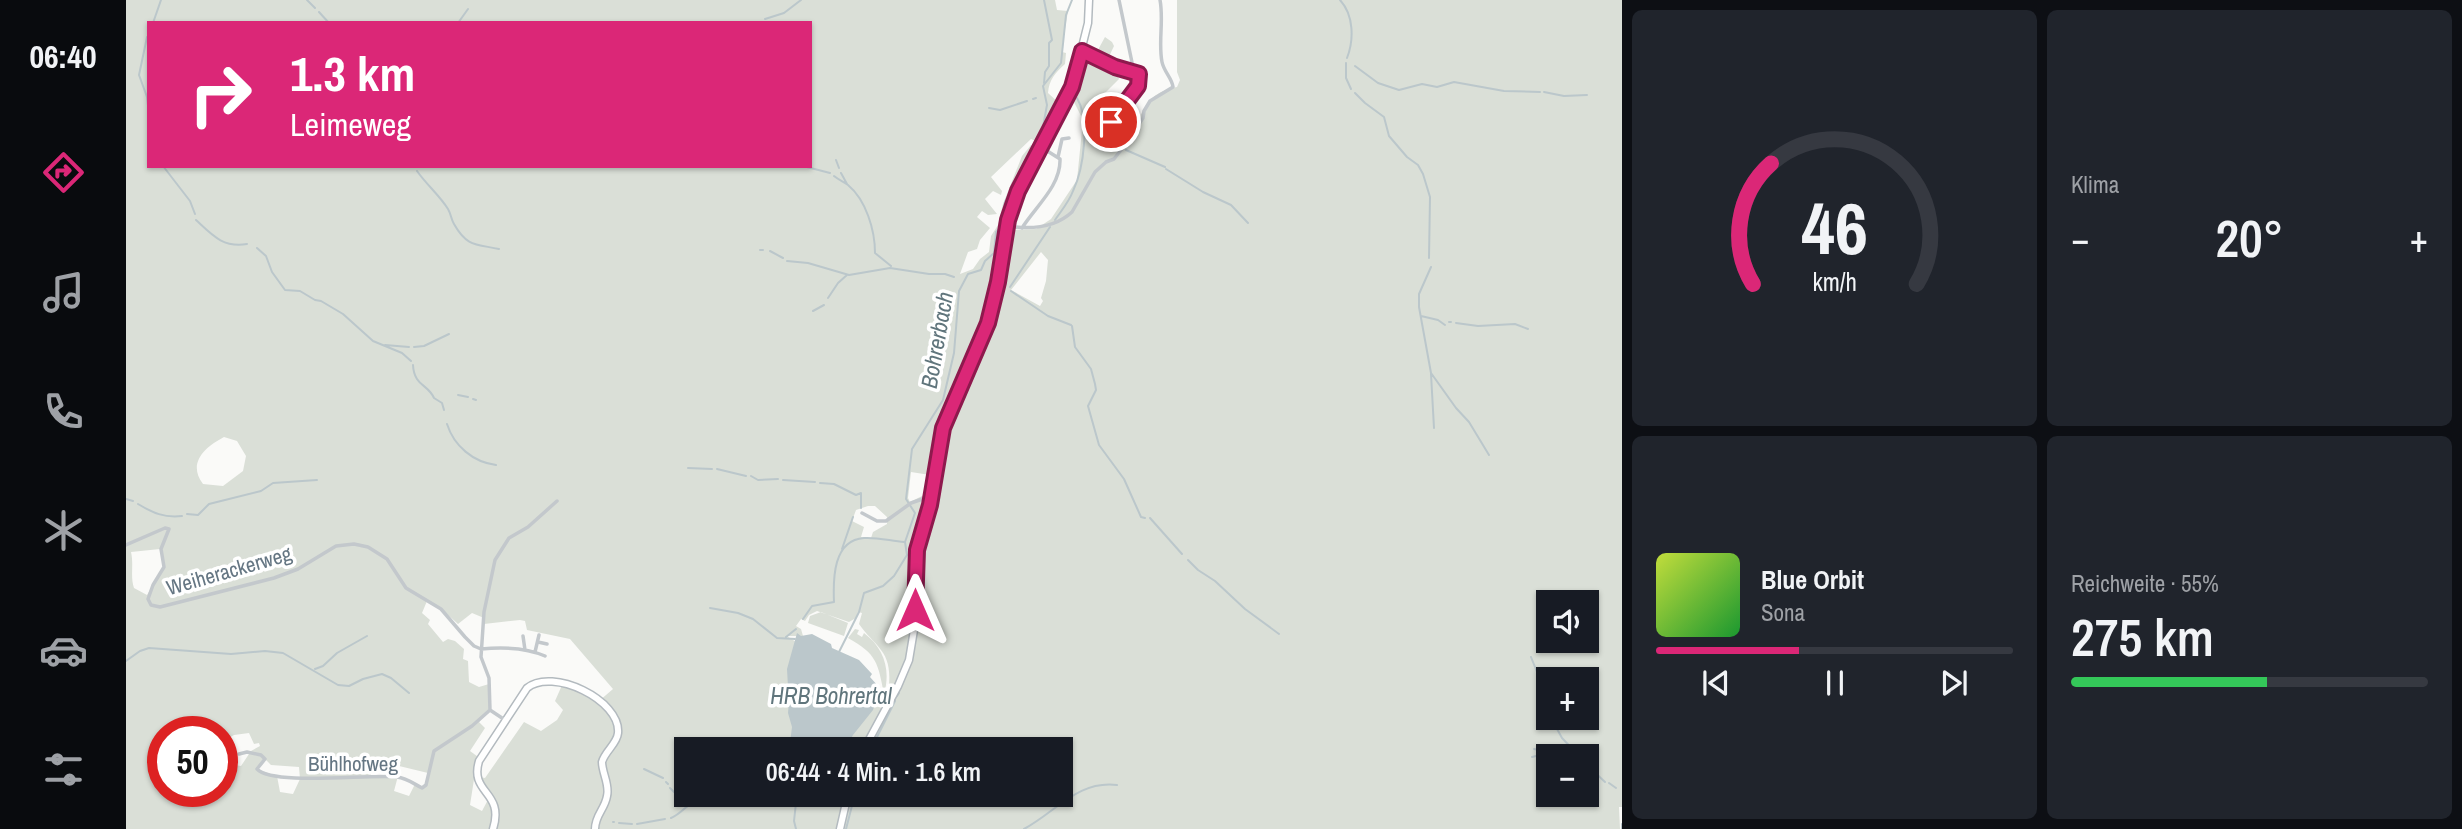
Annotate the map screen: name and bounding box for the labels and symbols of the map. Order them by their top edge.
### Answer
pin [1081,92,1141,152]
water label: Bohrerbach [913,289,960,391]
street label: Weiherackerweg [163,539,295,602]
position arrow [878,573,952,647]
water label: HRB Bohrertal [770,680,893,711]
speed limit sign: 50 [147,716,238,807]
street label: Bühlhofweg [308,749,398,778]

